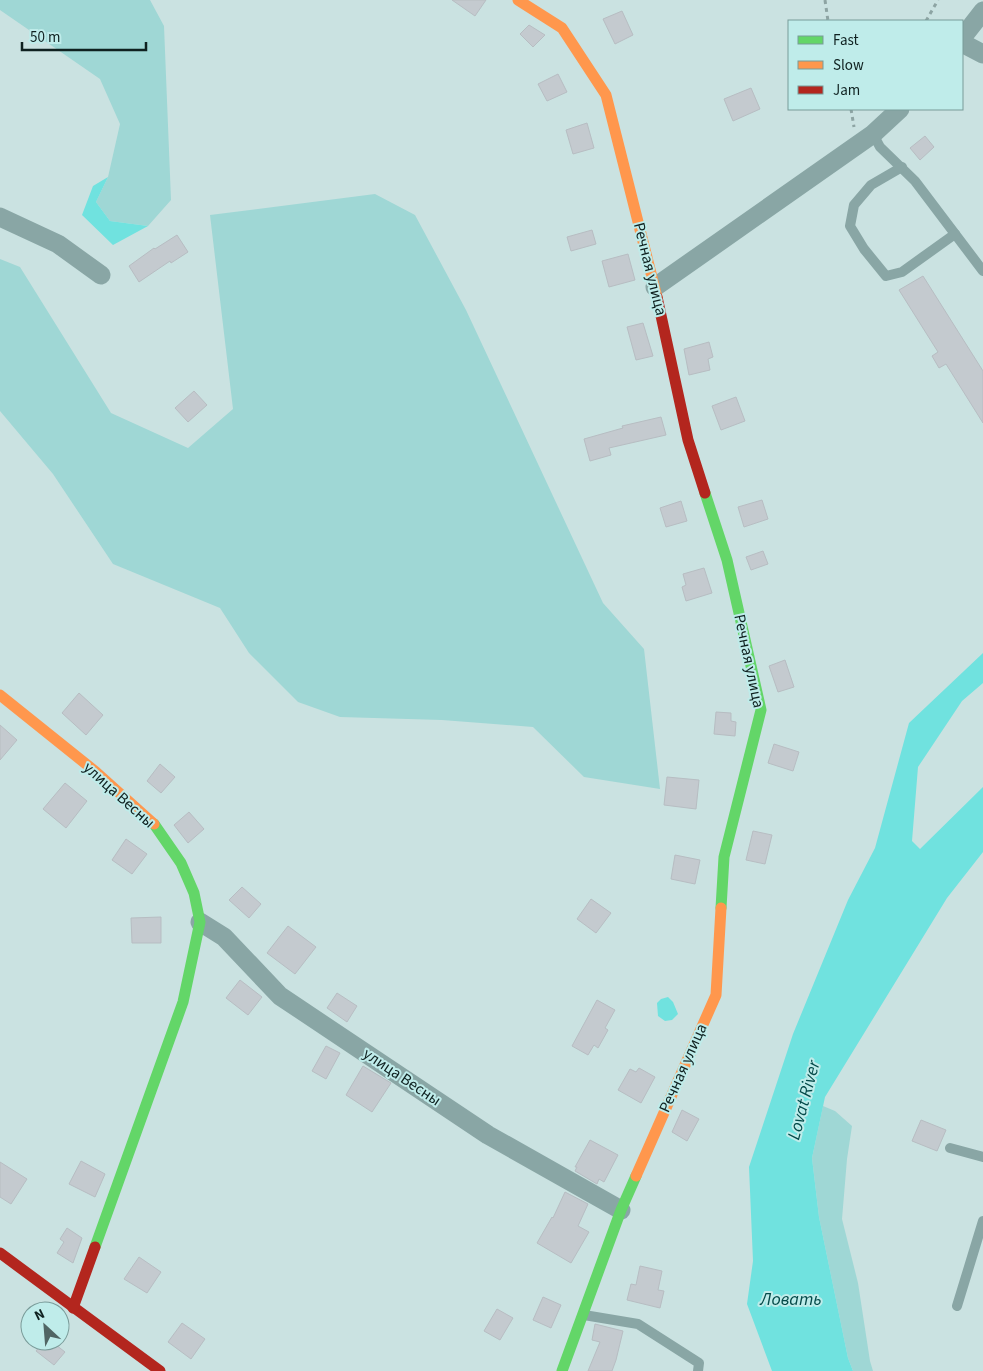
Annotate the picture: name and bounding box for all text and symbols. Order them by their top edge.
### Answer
scale bar [22,20,146,52]
legend [788,20,963,110]
text: 50 m [30,27,60,48]
text: Fast [833,30,859,51]
text: Slow [833,55,864,76]
text: Jam [833,80,860,101]
street label: Речная улица [628,220,672,318]
street label: Речная улица [728,612,770,710]
street label: улица Весны [78,757,160,833]
street label: Речная улица [654,1020,712,1116]
street label: улица Весны [359,1043,445,1111]
water label: Lovat River [781,1057,827,1142]
water label: Ловать [759,1287,822,1312]
north arrow [20,1301,70,1351]
text: N [31,1304,48,1326]

